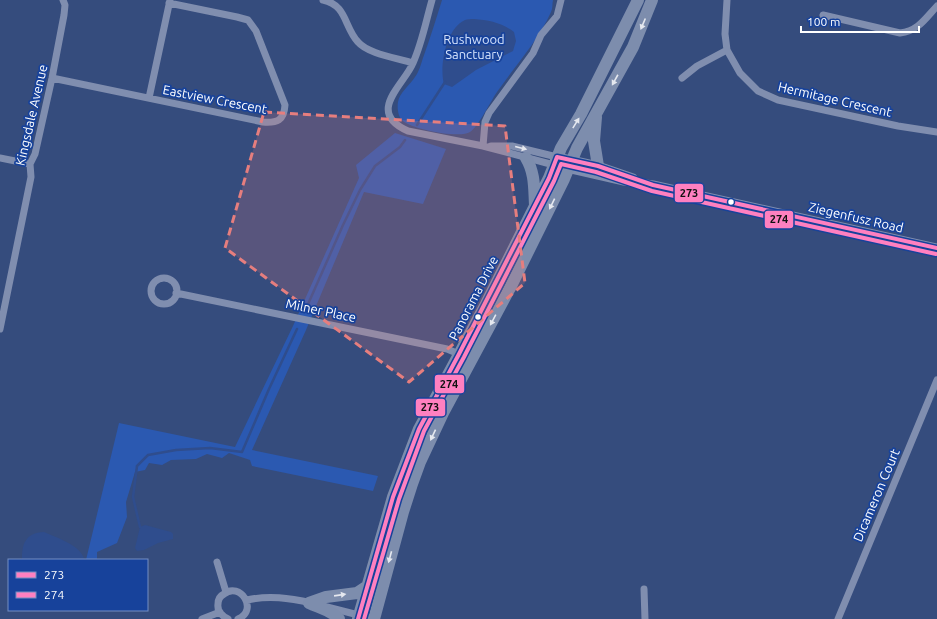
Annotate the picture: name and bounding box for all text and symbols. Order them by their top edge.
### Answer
scale bar [801,8,919,34]
text: 100 m [807,15,840,28]
one-way arrow [639,18,645,30]
park label: Rushwood Sanctuary [443,32,505,61]
street label: Kingsdale Avenue [13,63,49,167]
one-way arrow [611,74,618,85]
street label: Hermitage Crescent [777,79,893,119]
street label: Eastview Crescent [162,82,268,116]
one-way arrow [572,118,580,128]
one-way arrow [514,146,527,152]
line badge: 273 [674,183,704,203]
text: 273 [680,187,698,199]
unlabelled marker [726,197,736,207]
one-way arrow [549,198,555,209]
street label: Ziegenfusz Road [807,199,905,235]
line badge: 274 [764,210,794,229]
text: 274 [770,213,788,225]
street label: Panorama Drive [446,254,500,342]
street label: Milner Place [285,296,357,324]
unlabelled marker [473,312,483,322]
one-way arrow [490,314,496,326]
line badge: 274 [434,374,465,394]
text: 274 [440,378,458,390]
line badge: 273 [415,398,446,417]
text: 273 [421,401,439,413]
one-way arrow [430,429,436,441]
street label: Dicameron Court [850,447,902,543]
one-way arrow [387,551,393,564]
legend [8,559,148,611]
text: 273 [44,568,64,581]
text: 274 [44,588,65,601]
one-way arrow [334,592,346,598]

